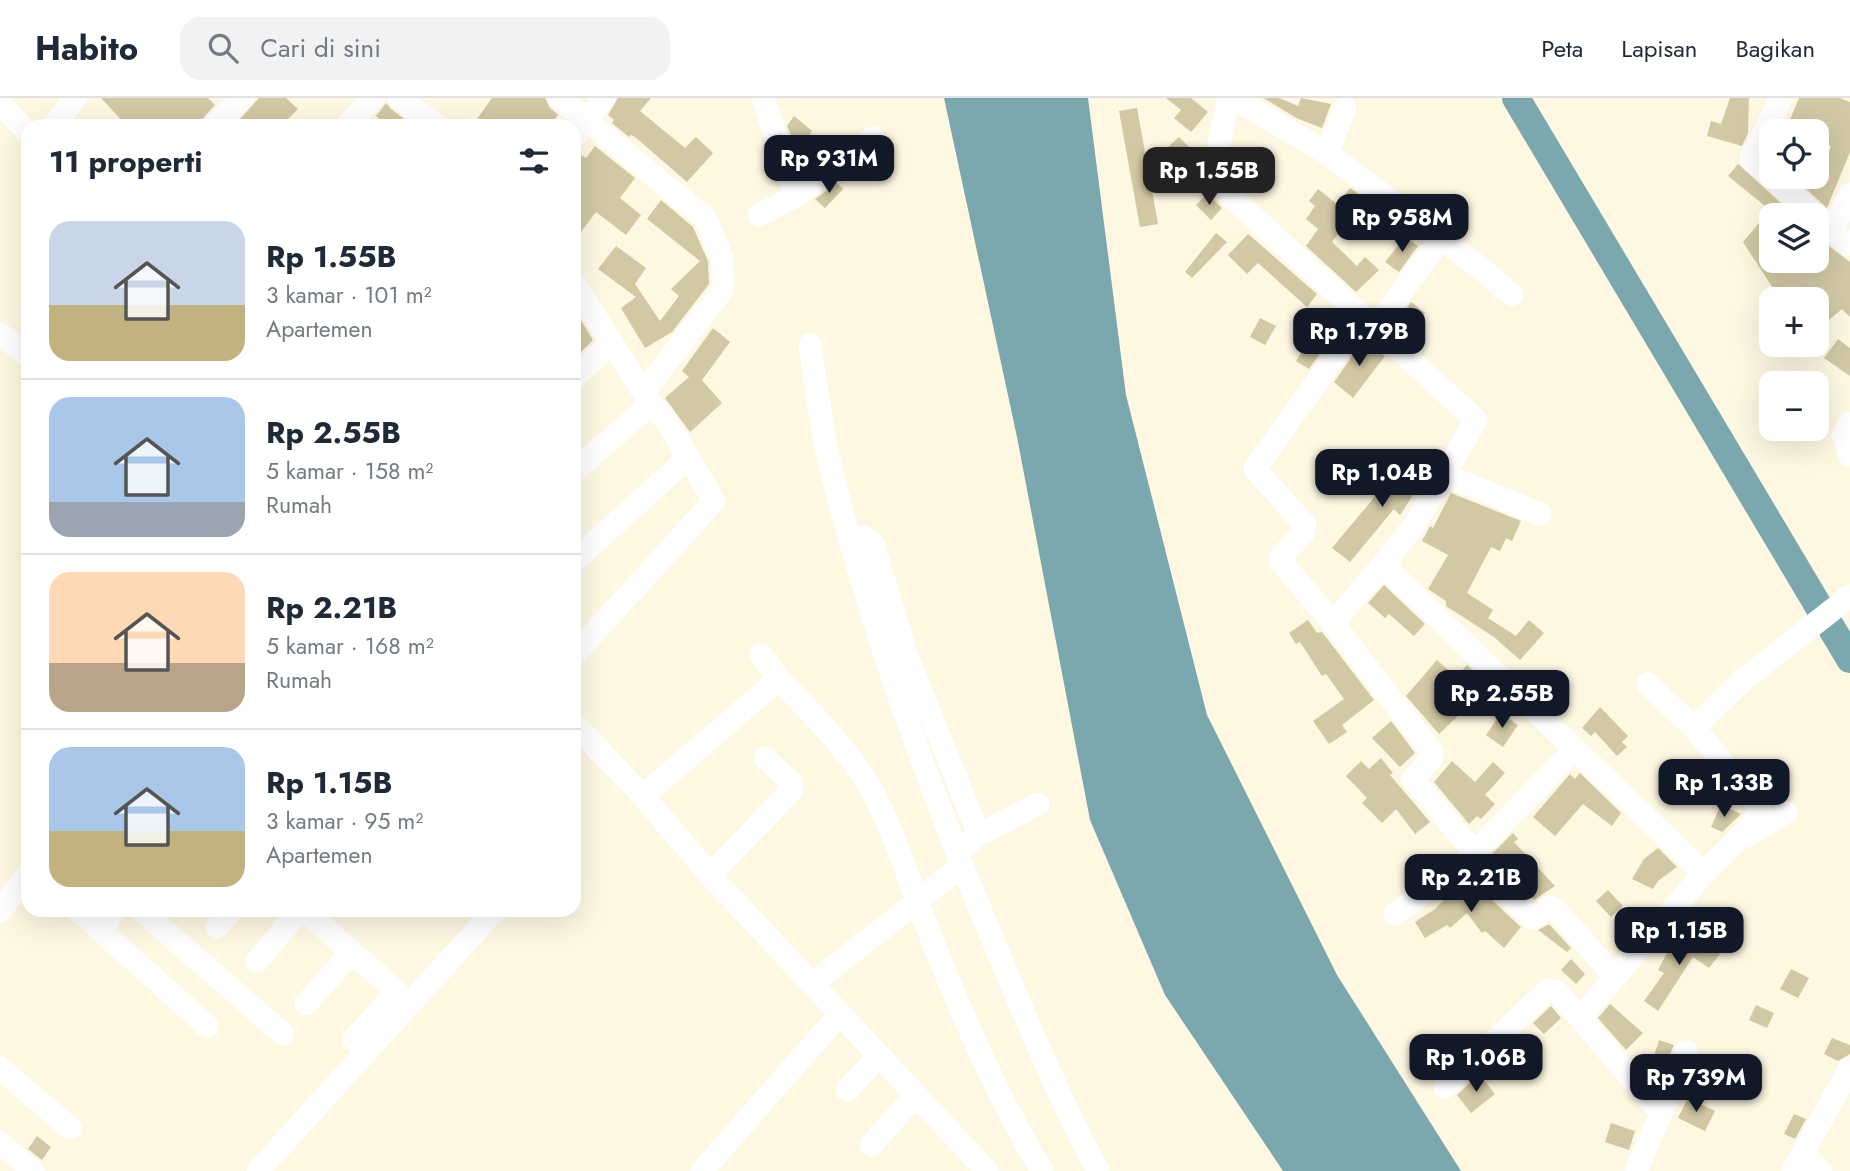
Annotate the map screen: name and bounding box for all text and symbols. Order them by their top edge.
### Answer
search box [180,17,670,80]
text: Habito [35,25,138,72]
icon: search [204,29,242,67]
text: Cari di sini [260,29,381,67]
text: Peta [1541,31,1583,66]
text: Lapisan [1621,31,1697,66]
text: Bagikan [1735,31,1815,66]
map controls [1759,119,1829,441]
button: locate [1759,119,1829,189]
pin: Rp 931M [764,136,894,195]
text: 11 properti [49,140,202,183]
text: Rp 931M [780,141,878,175]
icon: filters [515,142,553,180]
pin: Rp 1.55B [1137,148,1281,207]
text: Rp 1.55B [1159,153,1259,187]
pin: Rp 958M [1337,194,1467,254]
text: Rp 958M [1351,200,1453,234]
button: layers [1759,203,1829,273]
text: Rp 1.55B [266,235,396,278]
icon: home [105,249,189,333]
text: 3 kamar · 101 m² [266,278,432,312]
button: + [1759,287,1829,357]
pin: Rp 1.79B [1287,308,1431,368]
text: Apartemen [266,312,372,346]
text: Rp 1.79B [1309,314,1409,348]
button: − [1759,371,1829,441]
text: Rp 2.55B [266,411,401,454]
icon: home [105,425,189,509]
pin: Rp 1.04B [1310,450,1454,509]
text: 5 kamar · 158 m² [266,454,433,488]
text: Rp 1.04B [1331,455,1433,489]
text: Rumah [266,488,332,522]
text: Rp 2.21B [266,586,397,629]
icon: home [105,600,189,684]
text: 5 kamar · 168 m² [266,629,434,663]
text: Rumah [266,663,332,697]
pin: Rp 2.55B [1430,670,1574,730]
text: Rp 2.55B [1450,676,1554,710]
pin: Rp 1.33B [1652,760,1796,819]
text: Rp 1.15B [266,761,392,804]
text: Rp 1.33B [1675,765,1773,799]
icon: home [105,775,189,859]
text: 3 kamar · 95 m² [266,804,423,838]
text: Apartemen [266,838,372,872]
pin: Rp 2.21B [1399,854,1543,914]
text: Rp 2.21B [1421,860,1521,894]
pin: Rp 1.15B [1607,908,1751,967]
text: Rp 1.15B [1631,913,1727,947]
pin: Rp 1.06B [1404,1034,1548,1094]
text: Rp 1.06B [1426,1040,1526,1074]
pin: Rp 739M [1631,1054,1761,1114]
text: Rp 739M [1646,1060,1746,1094]

